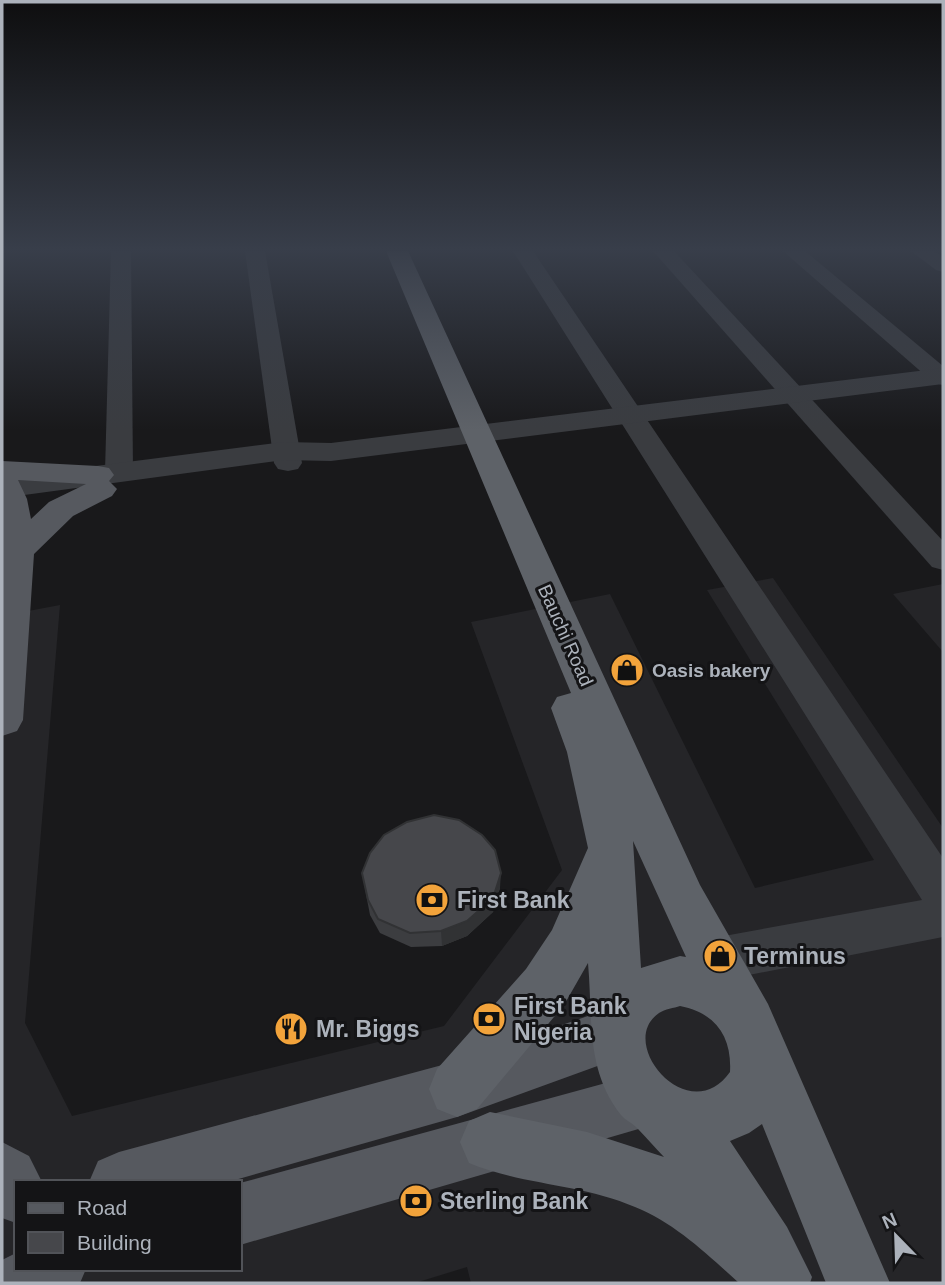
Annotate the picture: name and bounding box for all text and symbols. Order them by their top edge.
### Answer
street label: Bauchi Road [534,581,597,689]
shop icon: Oasis bakery [608,651,646,689]
place label: Oasis bakery [652,660,771,681]
bank icon: First Bank [413,881,451,919]
place label: First Bank [457,887,570,913]
shop icon: Terminus [701,937,739,975]
place label: Terminus [744,943,846,969]
place label: First Bank Nigeria [514,993,627,1045]
bank icon: First Bank Nigeria [470,1000,508,1038]
restaurant icon: Mr. Biggs [272,1010,310,1048]
place label: Mr. Biggs [316,1016,420,1042]
legend [14,1180,242,1271]
bank icon: Sterling Bank [397,1182,435,1220]
place label: Sterling Bank [440,1188,588,1214]
text: Road [77,1196,127,1219]
north arrow [861,1201,931,1271]
text: N [879,1208,900,1233]
text: Building [77,1231,152,1254]

